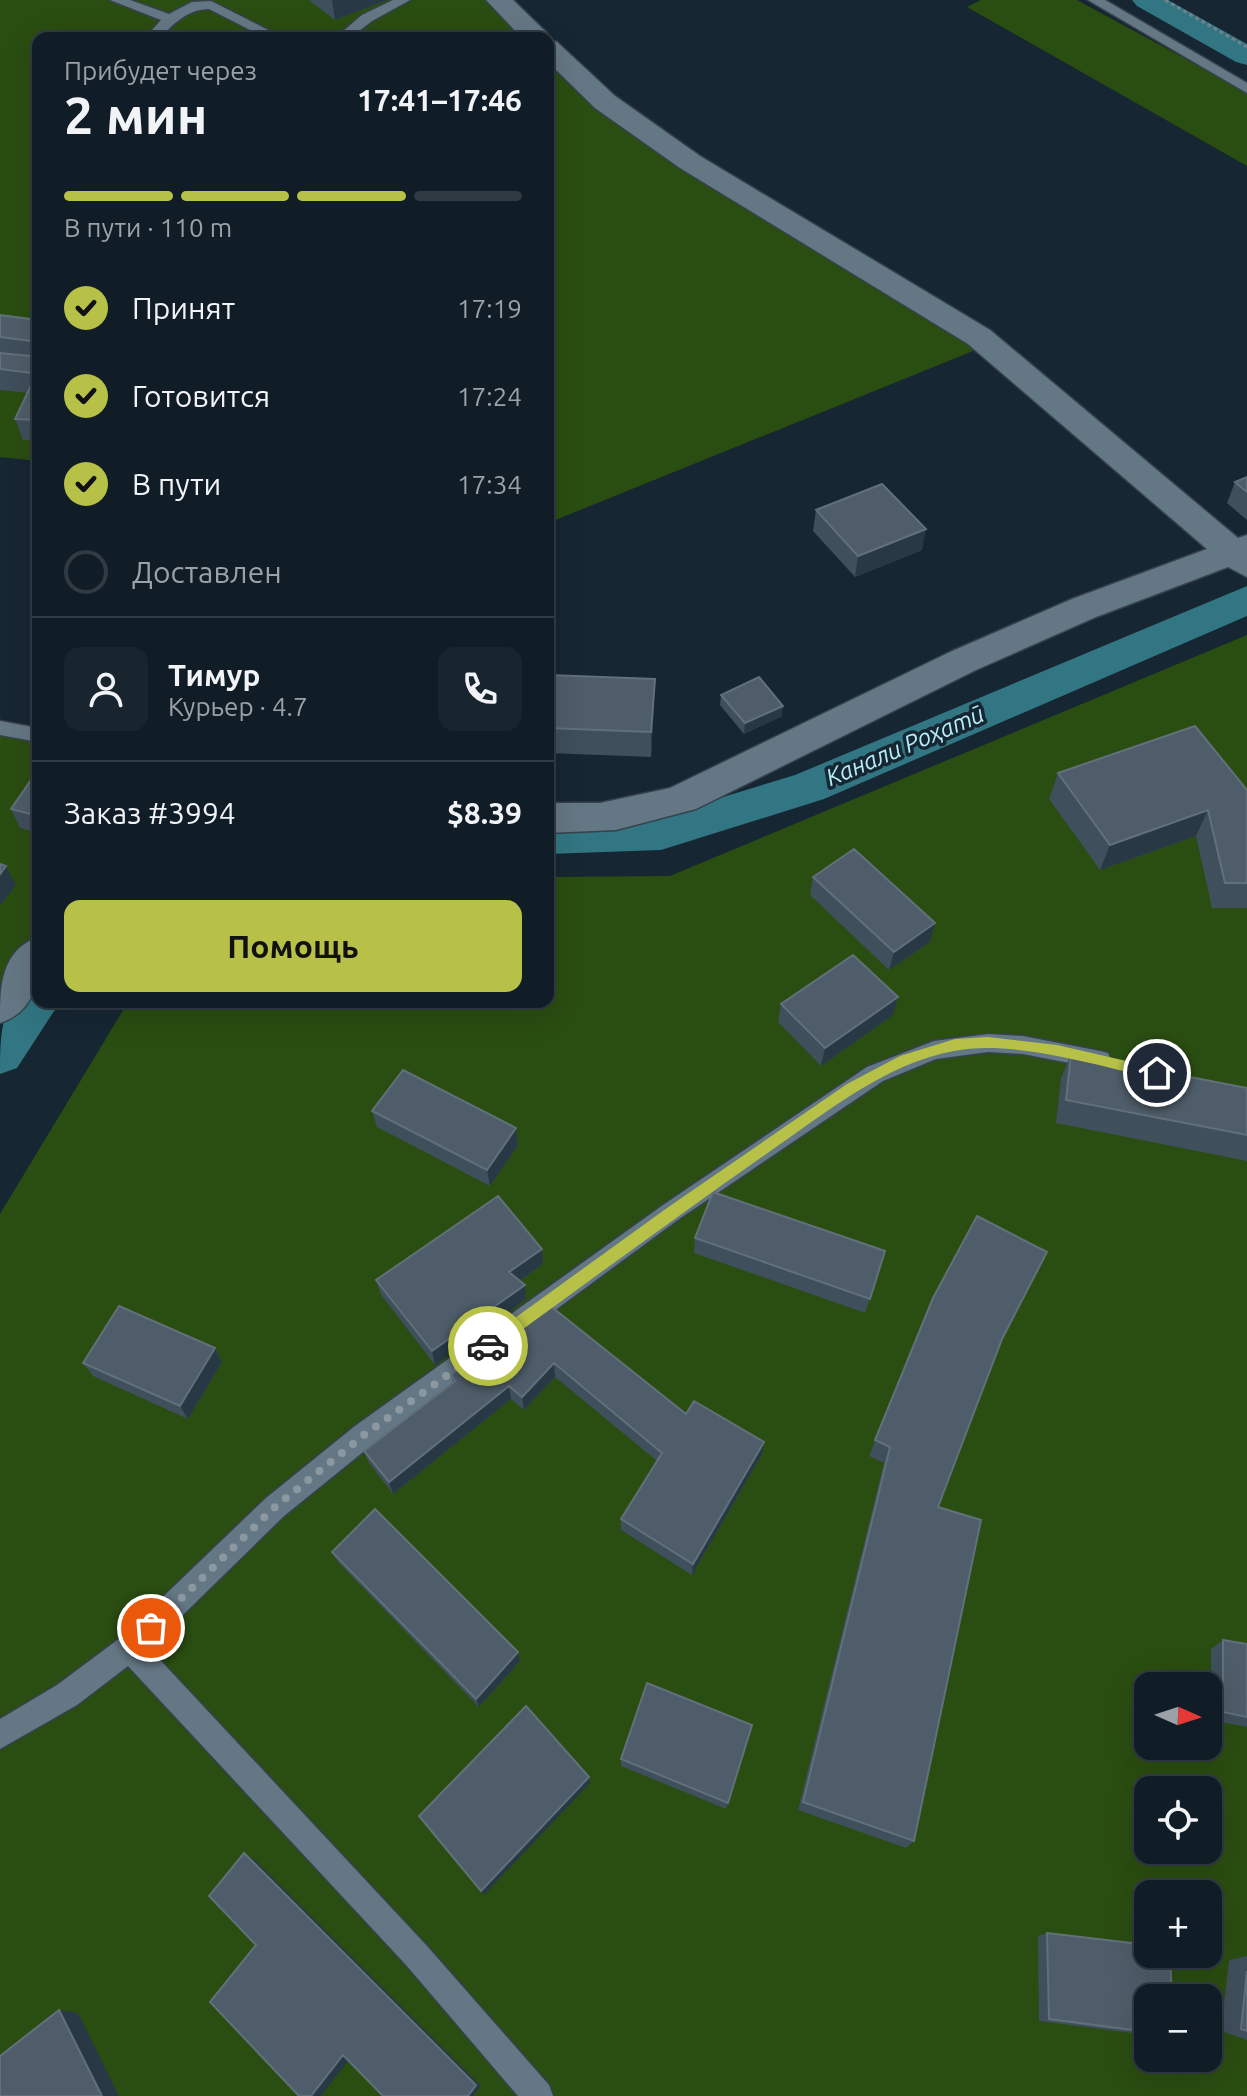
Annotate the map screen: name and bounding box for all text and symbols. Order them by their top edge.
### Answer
text: Прибудет через [64,56,257,85]
text: 17:41–17:46 [357,83,522,117]
text: 2 мин [64,86,207,144]
text: В пути · 110 m [64,213,232,242]
icon: check [64,286,108,330]
text: Принят [132,291,235,325]
text: 17:19 [457,294,522,323]
icon: check [64,374,108,418]
text: Готовится [132,379,270,413]
text: 17:24 [457,382,522,411]
icon: check [64,462,108,506]
text: В пути [132,467,221,501]
text: 17:34 [457,470,522,499]
text: Доставлен [132,555,282,589]
button: person [64,647,148,731]
button: phone [438,647,522,731]
text: Тимур [168,658,260,692]
text: Курьер · 4.7 [168,692,308,721]
water label: Канали Роҳатӣ [822,700,988,791]
text: Заказ #3994 [64,796,236,830]
text: $8.39 [447,796,522,830]
button: Помощь [64,900,522,992]
pin [1123,1039,1191,1107]
icon: home [1135,1051,1179,1095]
courier [448,1306,528,1386]
icon: car [466,1324,510,1368]
pin [117,1594,185,1662]
icon: bag [129,1606,173,1650]
north arrow [1134,1672,1222,1760]
map controls [1134,1672,1222,2072]
button: locate [1134,1776,1222,1864]
button: + [1134,1880,1222,1968]
button: − [1134,1984,1222,2072]

